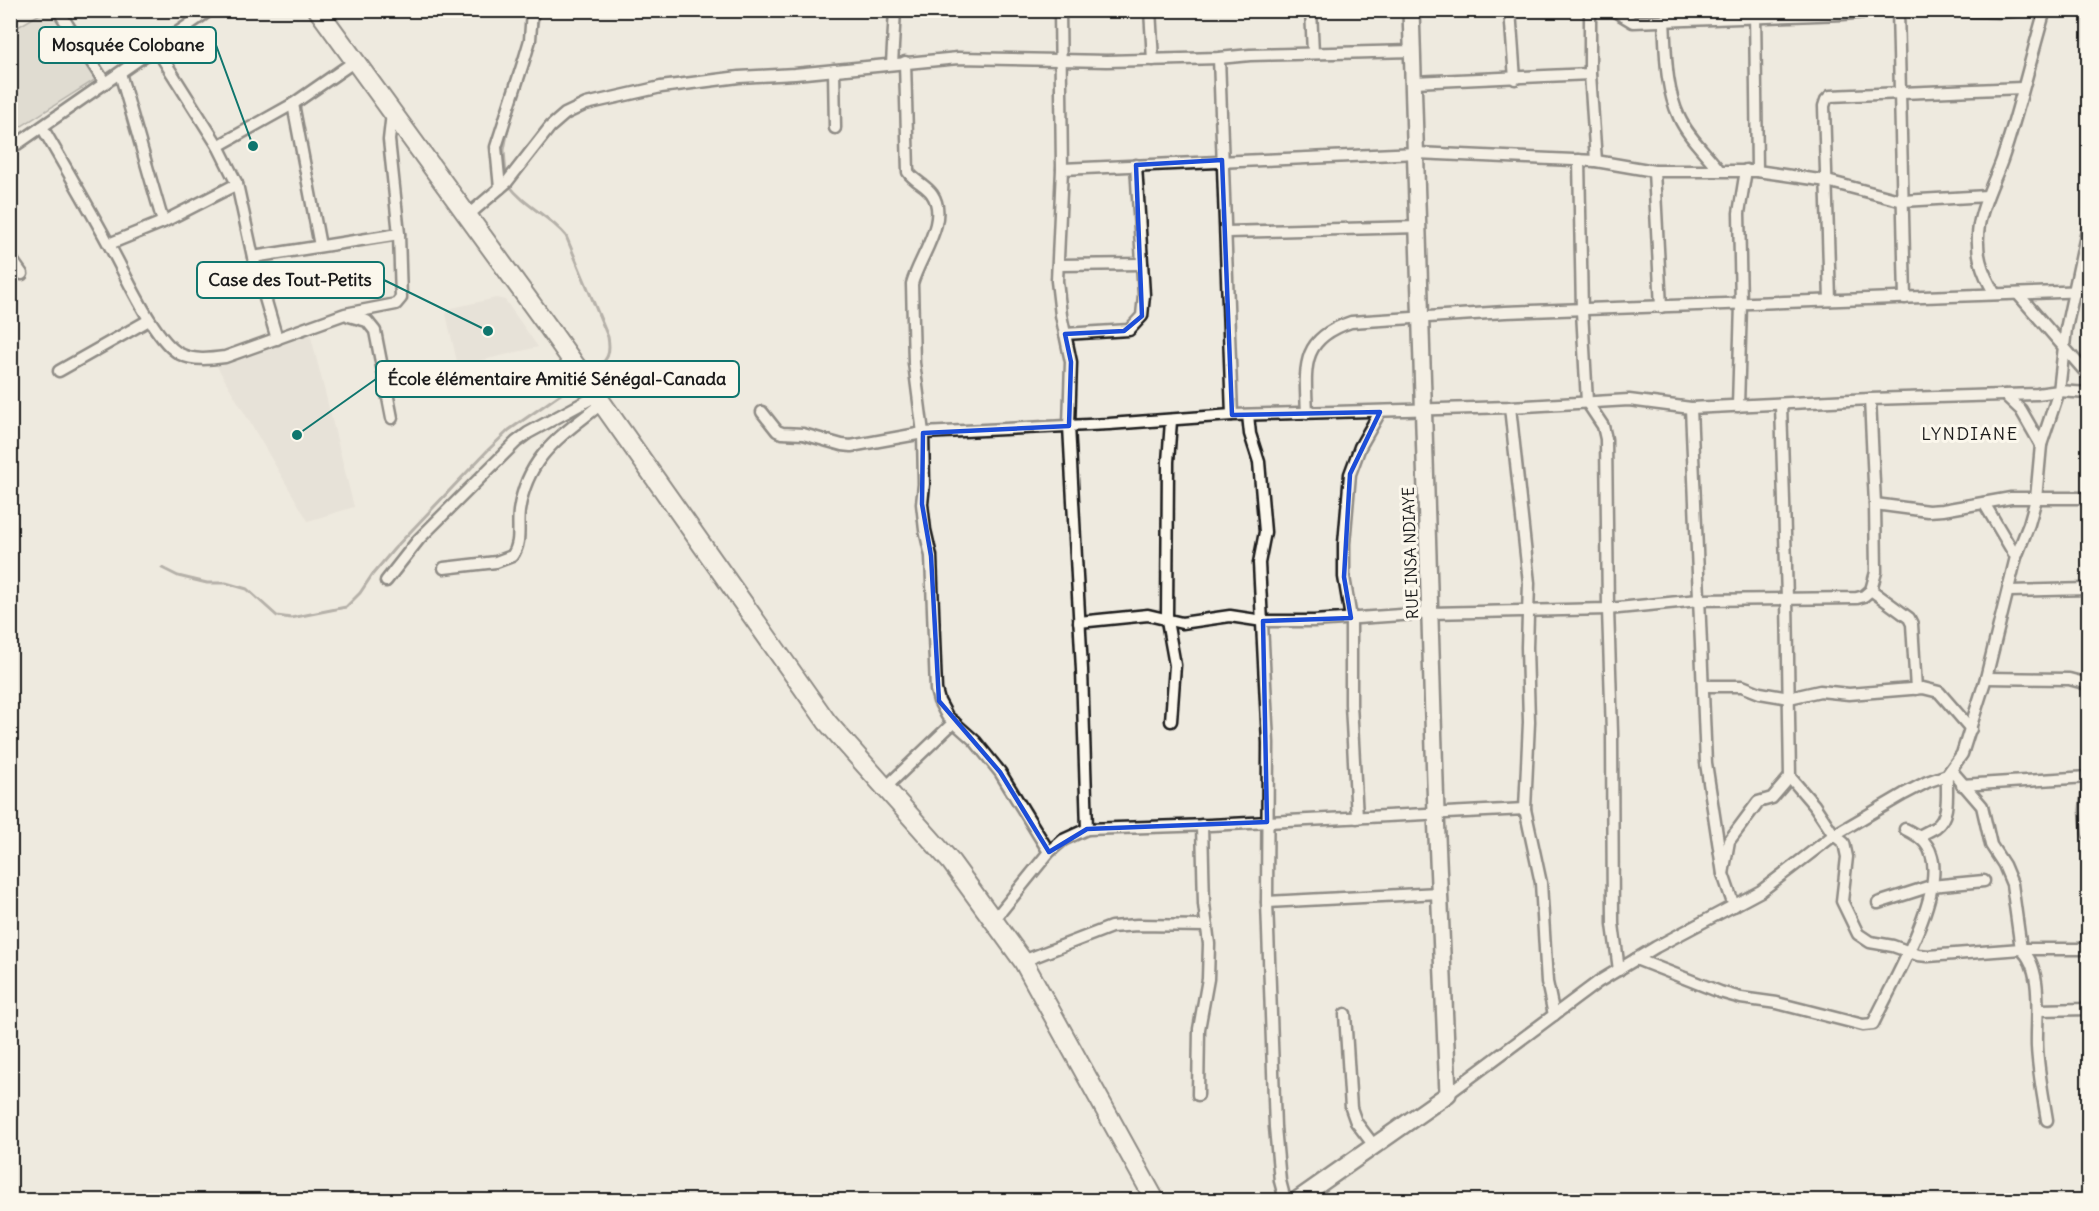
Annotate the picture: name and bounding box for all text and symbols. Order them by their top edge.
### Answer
callout: Mosquée Colobane [39,27,216,63]
text: Mosquée Colobane [51,33,205,56]
callout: Case des Tout-Petits [197,262,384,298]
text: Case des Tout-Petits [208,268,372,291]
callout: École élémentaire Amitié Sénégal-Canada [376,361,739,397]
text: École élémentaire Amitié Sénégal-Canada [388,367,726,390]
district label: LYNDIANE [1921,422,2019,445]
street label: RUE INSA NDIAYE [1398,487,1422,619]

